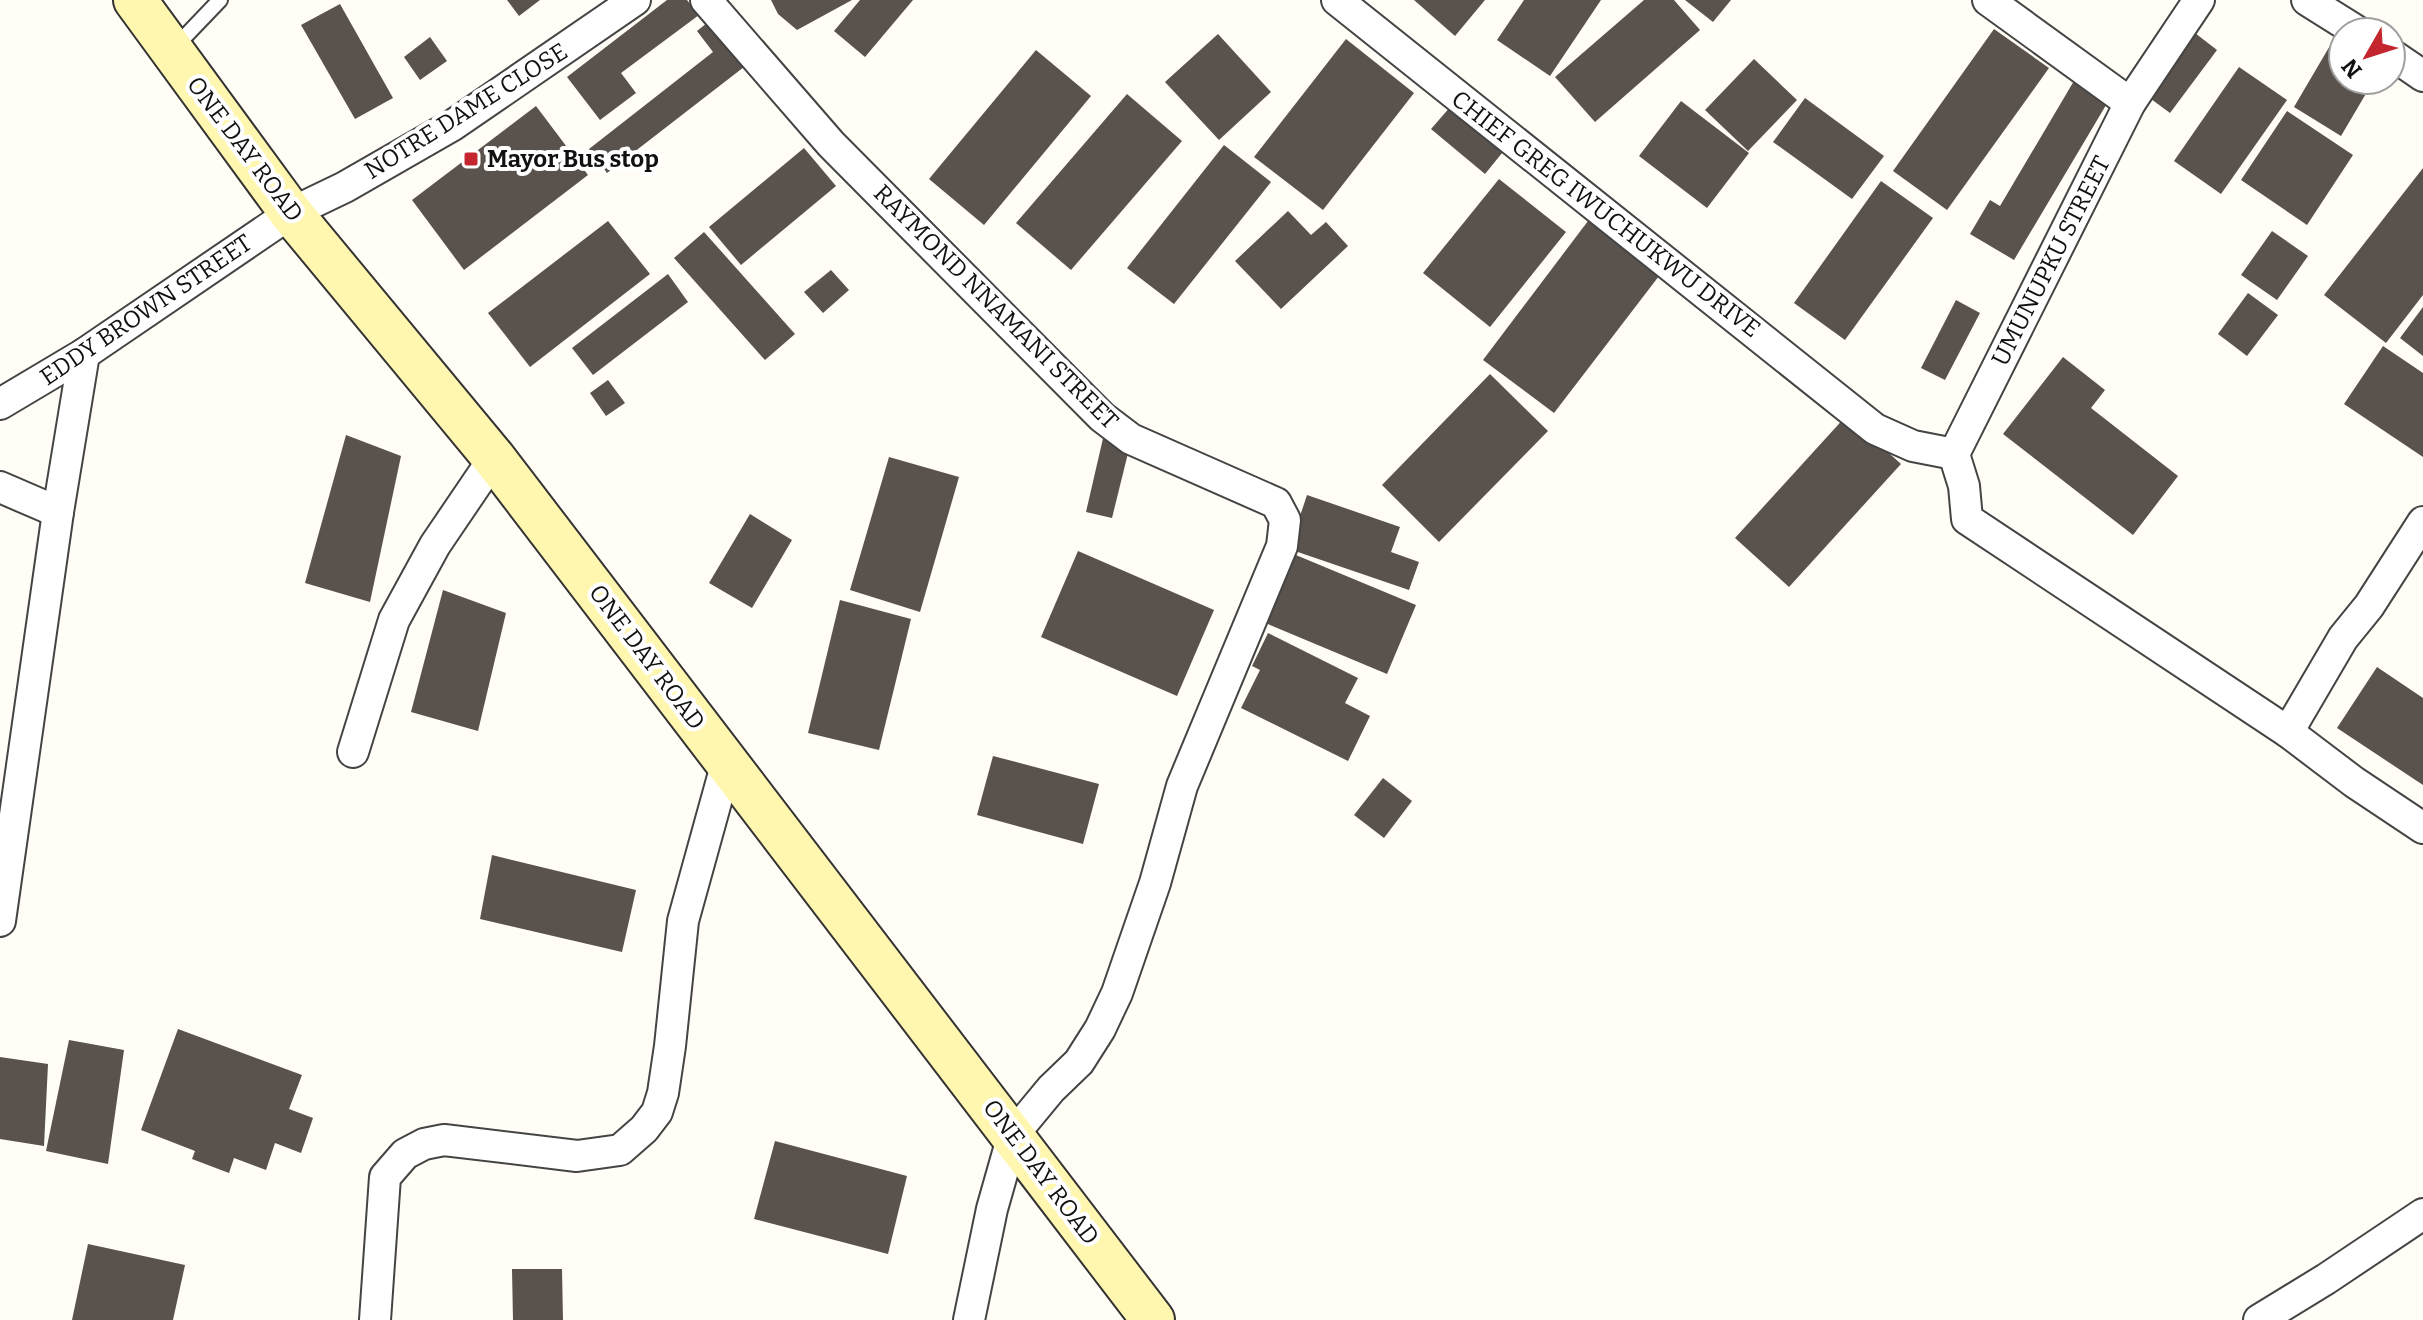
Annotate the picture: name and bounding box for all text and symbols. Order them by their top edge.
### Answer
north arrow [2327,16,2407,96]
street label: NOTRE DAME CLOSE [359,37,573,185]
text: N [2336,53,2368,83]
street label: ONE DAY ROAD [181,71,309,227]
street label: CHIEF GREG IWUCHUKWU DRIVE [1446,85,1766,343]
place label: Mayor Bus stop [487,145,659,173]
marker: Mayor Bus stop [462,150,480,168]
street label: UMUNUPKU STREET [1986,152,2116,370]
street label: RAYMOND NNAMANI STREET [868,179,1124,435]
street label: EDDY BROWN STREET [35,229,257,391]
street label: ONE DAY ROAD [583,579,711,735]
street label: ONE DAY ROAD [977,1094,1105,1250]

